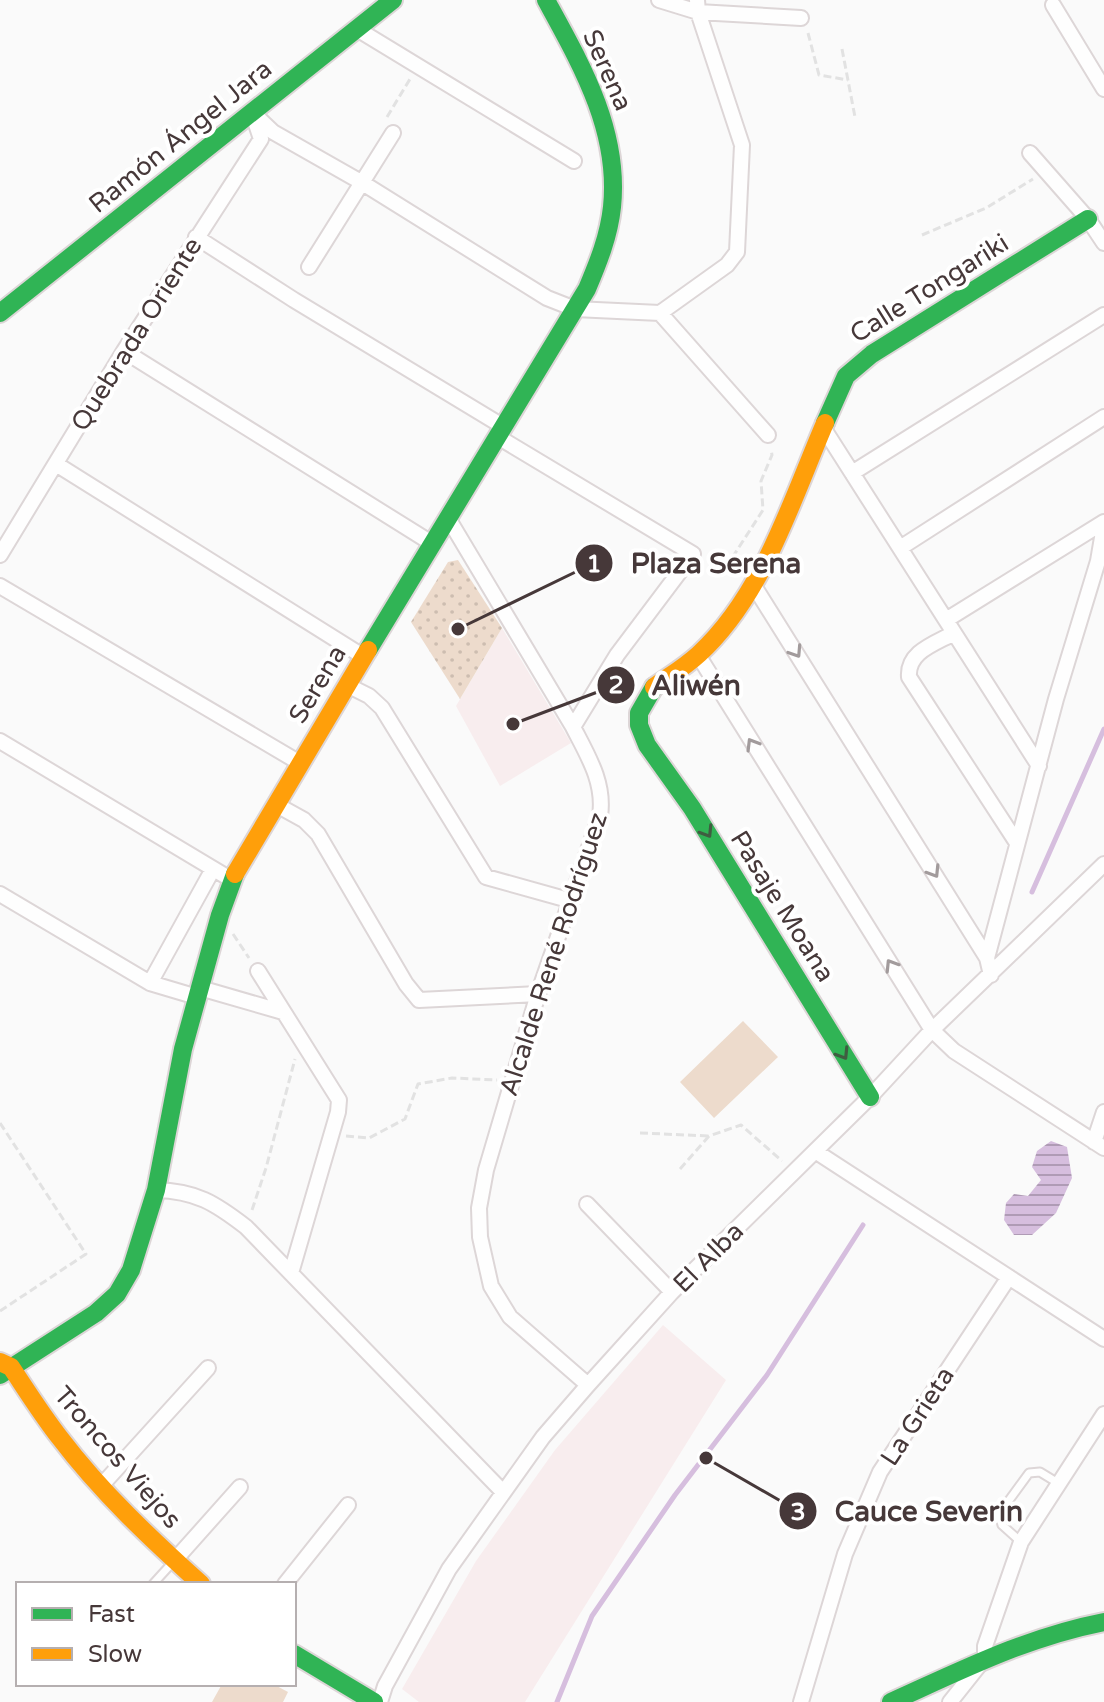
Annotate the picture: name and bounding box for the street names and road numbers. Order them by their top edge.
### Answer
street label: Serena [576,25,639,116]
street label: Ramón Ángel Jara [83,53,278,220]
street label: Calle Tongariki [844,227,1014,350]
street label: Quebrada Oriente [64,232,208,437]
street label: Serena [282,640,353,729]
street label: Alcalde René Rodríguez [493,809,614,1100]
street label: Pasaje Moana [724,825,841,987]
street label: El Alba [667,1216,750,1299]
street label: La Grieta [874,1361,961,1472]
street label: Troncos Viejos [47,1380,188,1535]

